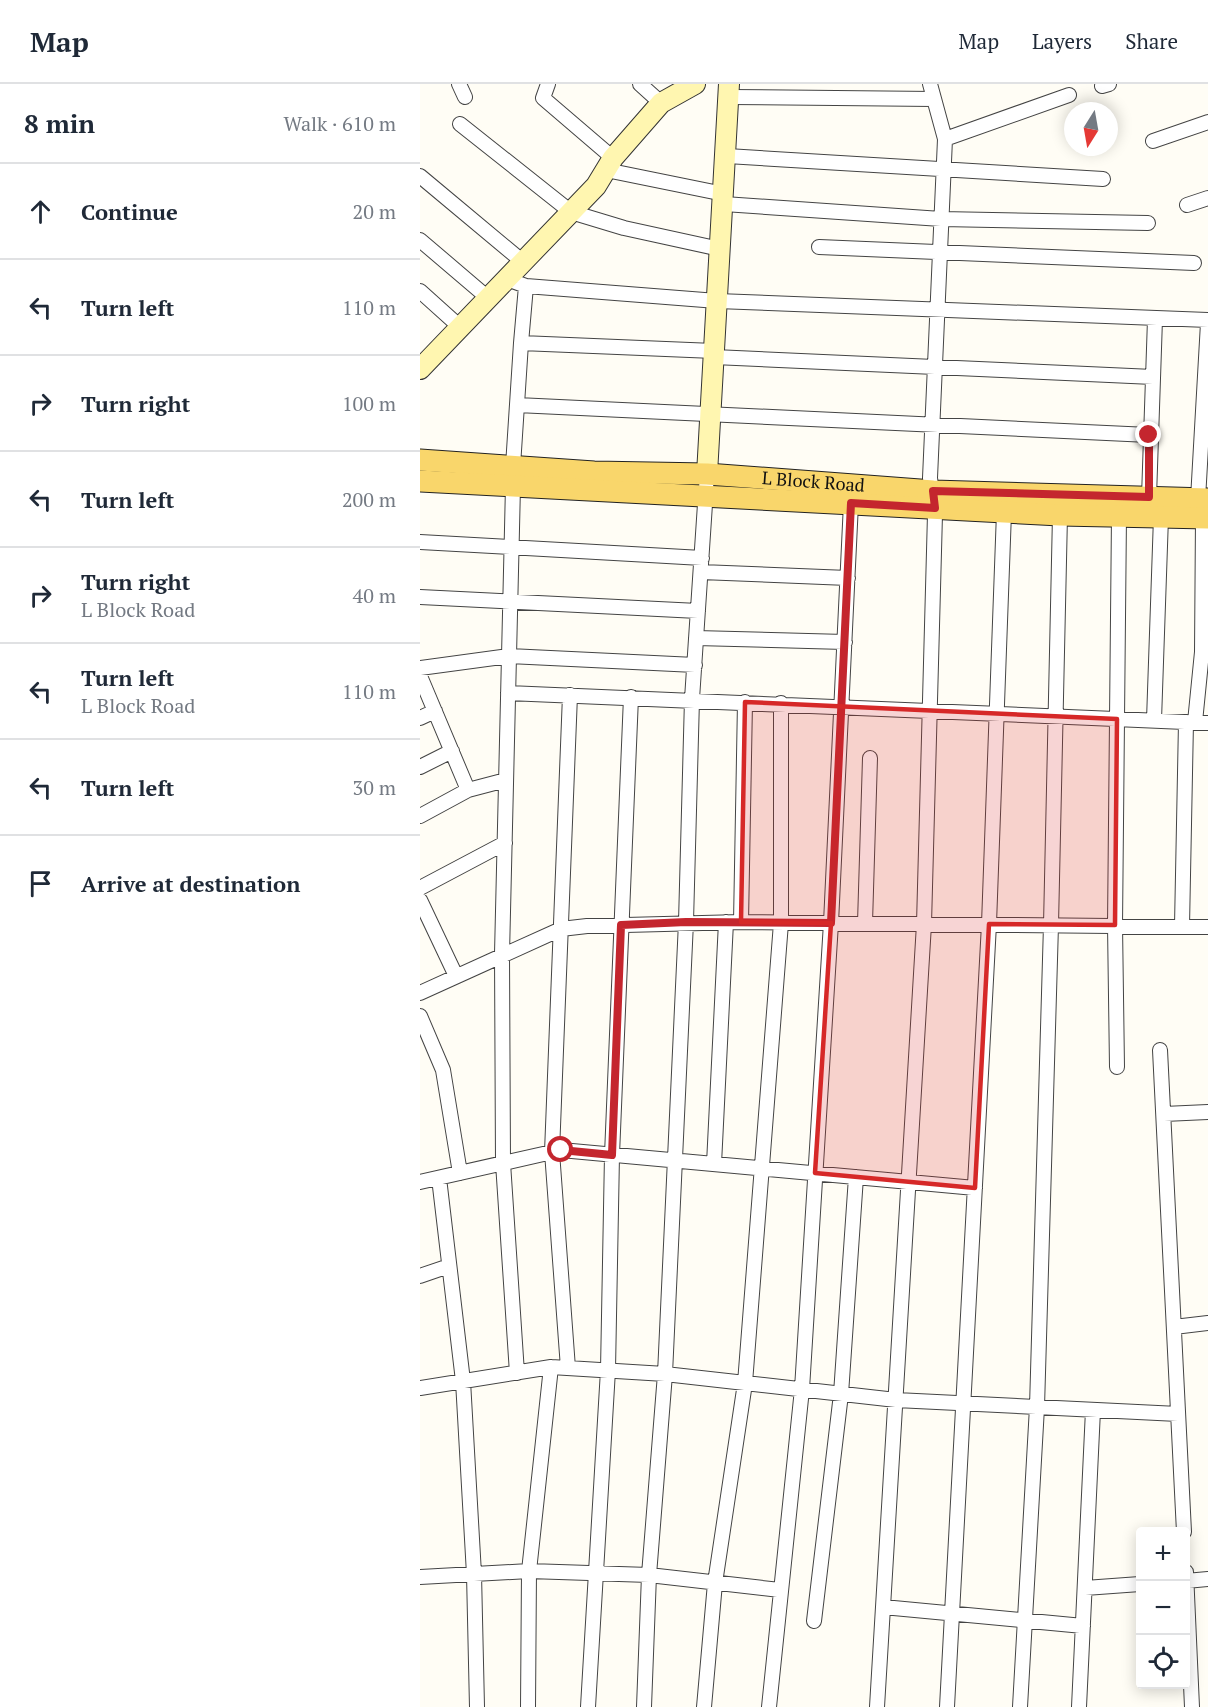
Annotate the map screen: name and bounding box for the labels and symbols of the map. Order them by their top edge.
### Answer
north arrow [1064,102,1118,156]
route end [1135,421,1161,447]
street label: L Block Road [761,465,866,497]
route start [547,1136,573,1162]

